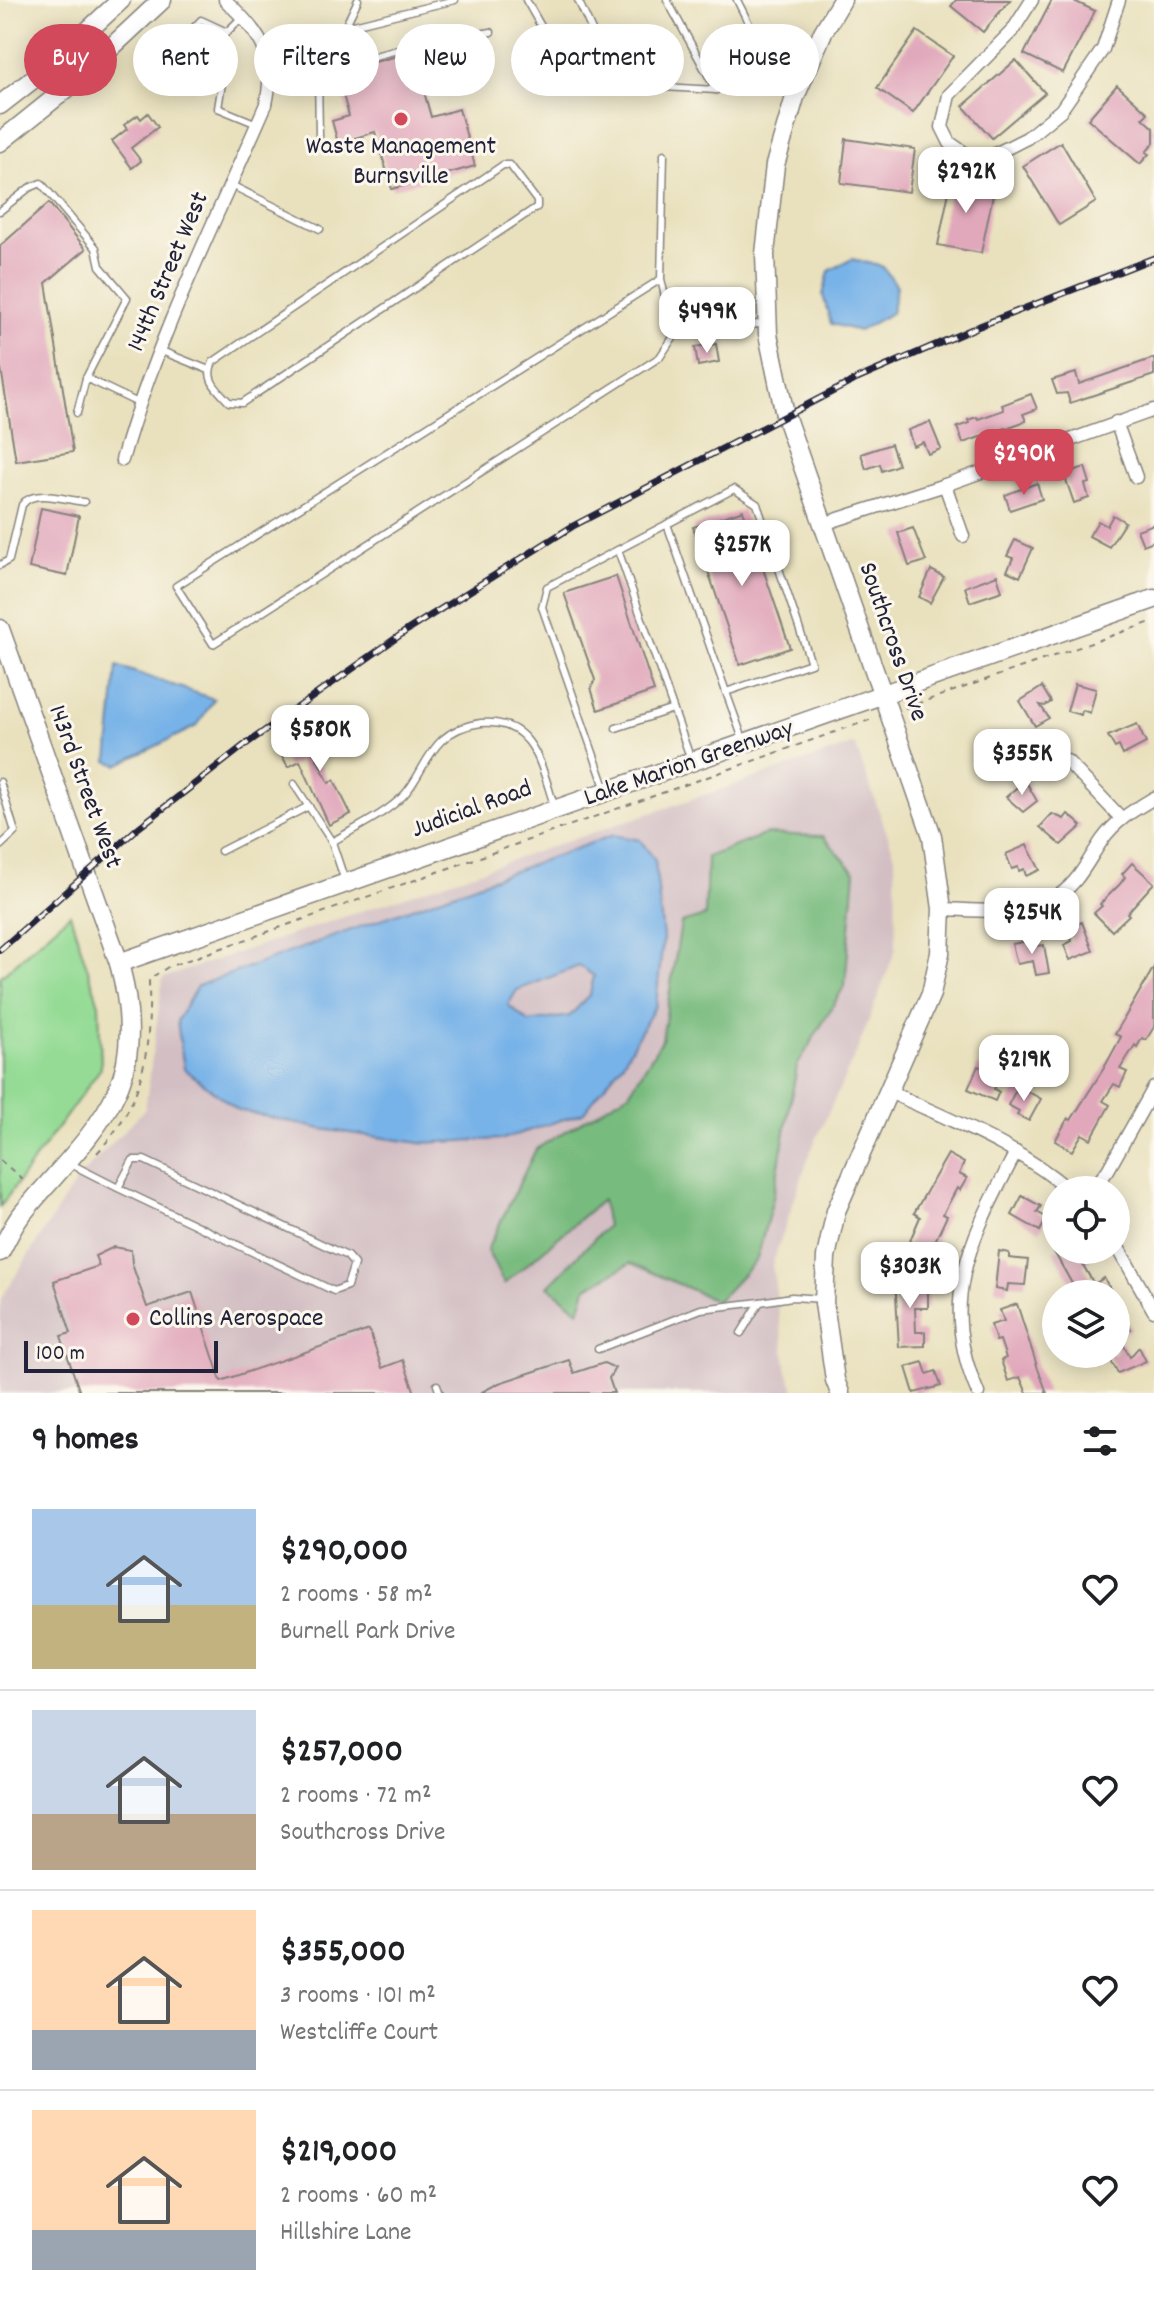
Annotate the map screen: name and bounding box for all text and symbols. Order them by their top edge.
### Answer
chip: Buy [24,24,117,96]
chip: Rent [133,24,238,96]
chip: Filters [254,24,379,96]
chip: New [395,24,495,96]
chip: Apartment [511,24,684,96]
chip: House [700,24,819,96]
marker: Waste Management Burnsville [392,110,410,128]
place label: Waste Management Burnsville [306,129,497,196]
pin: $292K [910,147,1022,215]
text: $292K [936,154,996,191]
street label: 144th Street West [119,186,220,358]
pin: $499K [651,287,763,355]
text: $499K [677,294,737,331]
pin: $290K [968,429,1080,497]
text: $290K [993,436,1055,473]
pin: $257K [686,520,798,588]
text: $257K [713,527,771,564]
street label: Southcross Drive [848,558,936,726]
street label: 143rd Street West [37,700,131,874]
pin: $580K [264,705,376,773]
street label: Lake Marion Greenway [579,711,799,817]
text: $580K [289,712,351,749]
pin: $355K [966,729,1078,797]
text: $355K [992,736,1052,773]
street label: Judicial Road [407,771,537,849]
pin: $254K [976,888,1088,956]
text: $254K [1002,895,1062,932]
pin: $219K [968,1035,1080,1103]
text: $219K [997,1042,1051,1079]
map controls [1042,1176,1130,1368]
button: locate [1042,1176,1130,1264]
pin: $303K [854,1242,966,1310]
text: $303K [879,1249,941,1286]
button: layers [1042,1280,1130,1368]
place label: Collins Aerospace [149,1301,323,1338]
marker: Collins Aerospace [124,1310,142,1328]
scale bar [24,1337,218,1373]
text: 100 m [36,1339,85,1370]
text: 9 homes [32,1417,139,1466]
icon: filters [1078,1419,1122,1463]
text: $290,000 [280,1528,408,1577]
icon: home [96,1541,192,1637]
icon: heart [1078,1567,1122,1611]
text: 2 rooms · 58 m² [280,1577,433,1614]
text: Burnell Park Drive [280,1614,455,1651]
text: $257,000 [280,1729,403,1778]
icon: home [96,1742,192,1838]
icon: heart [1078,1768,1122,1812]
text: 2 rooms · 72 m² [280,1778,431,1815]
text: Southcross Drive [280,1815,445,1852]
text: $355,000 [280,1929,406,1978]
icon: home [96,1942,192,2038]
icon: heart [1078,1968,1122,2012]
text: 3 rooms · 101 m² [280,1978,436,2015]
text: Westcliffe Court [280,2015,438,2052]
text: $219,000 [280,2129,397,2178]
icon: home [96,2142,192,2238]
icon: heart [1078,2168,1122,2212]
text: 2 rooms · 60 m² [280,2178,437,2215]
text: Hillshire Lane [280,2215,411,2252]

